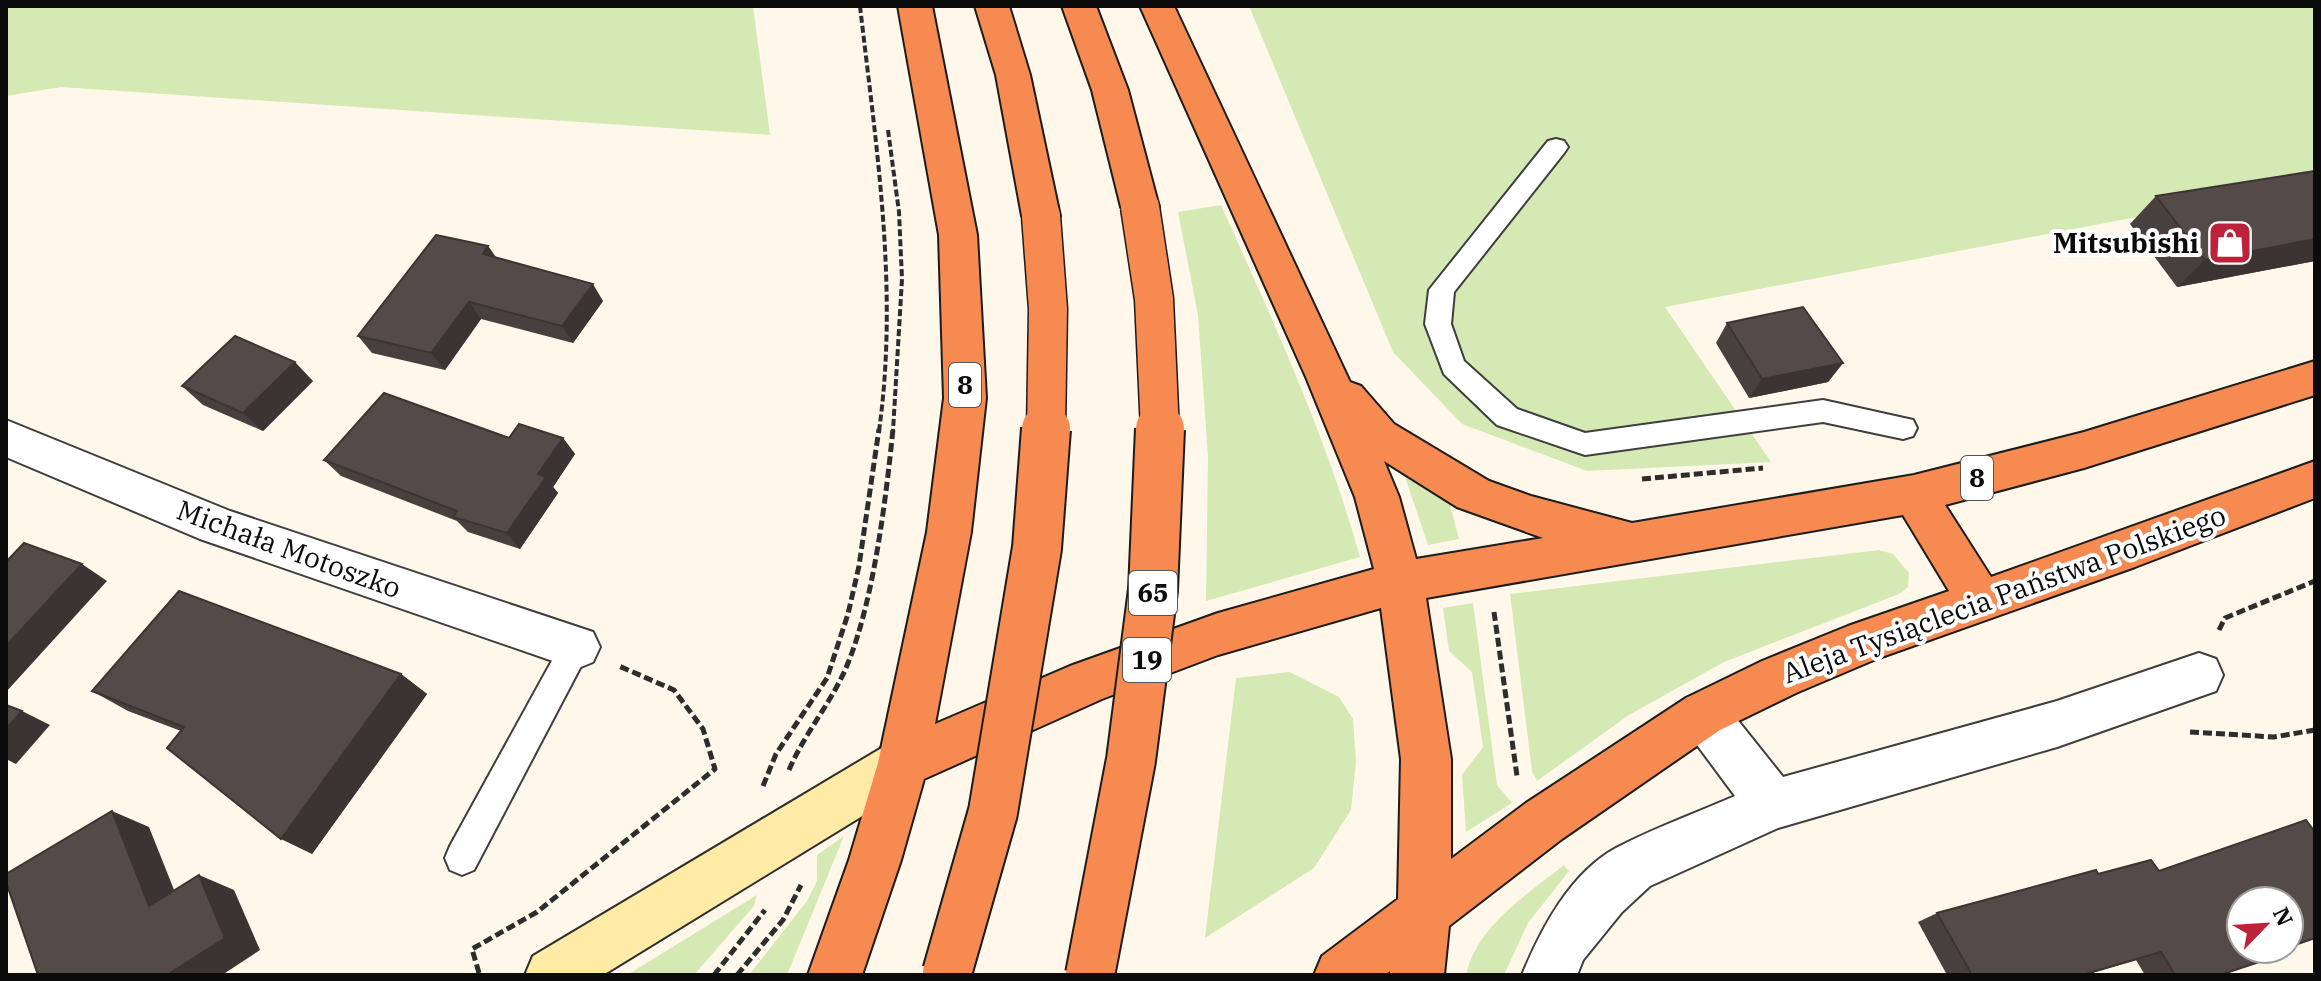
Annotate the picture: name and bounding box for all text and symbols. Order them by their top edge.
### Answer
shop icon: Mitsubishi [2206,219,2254,267]
place label: Mitsubishi [2053,224,2199,261]
road number: 8 [949,363,981,407]
road number: 8 [1961,456,1993,500]
street label: Michała Motoszko [172,491,406,606]
street label: Aleja Tysiąclecia Państwa Polskiego [1777,496,2231,691]
road number: 65 [1129,571,1177,615]
road number: 19 [1123,638,1171,682]
north arrow [2225,885,2305,965]
text: N [2267,902,2300,930]

